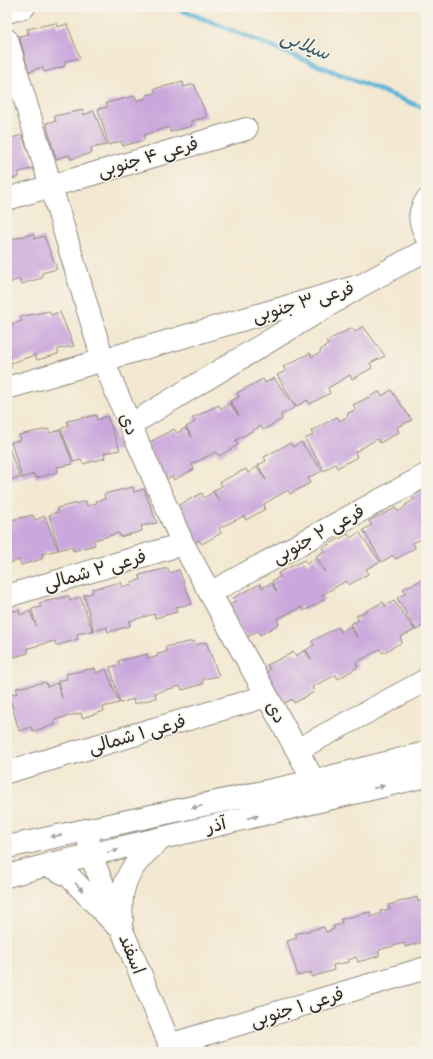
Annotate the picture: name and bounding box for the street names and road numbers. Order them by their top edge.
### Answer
street label: فرعی ۴ جنوبی [95,132,202,186]
street label: فرعی ۳ جنوبی [250,277,358,331]
street label: دی [111,409,143,440]
street label: فرعی ۲ جنوبی [268,500,370,572]
street label: فرعی ۲ شمالی [41,545,150,599]
street label: دی [257,697,291,729]
street label: فرعی ۱ شمالی [86,710,189,762]
street label: آذر [202,812,231,842]
street label: اسفند [110,931,150,979]
street label: فرعی ۱ جنوبی [248,982,348,1035]

